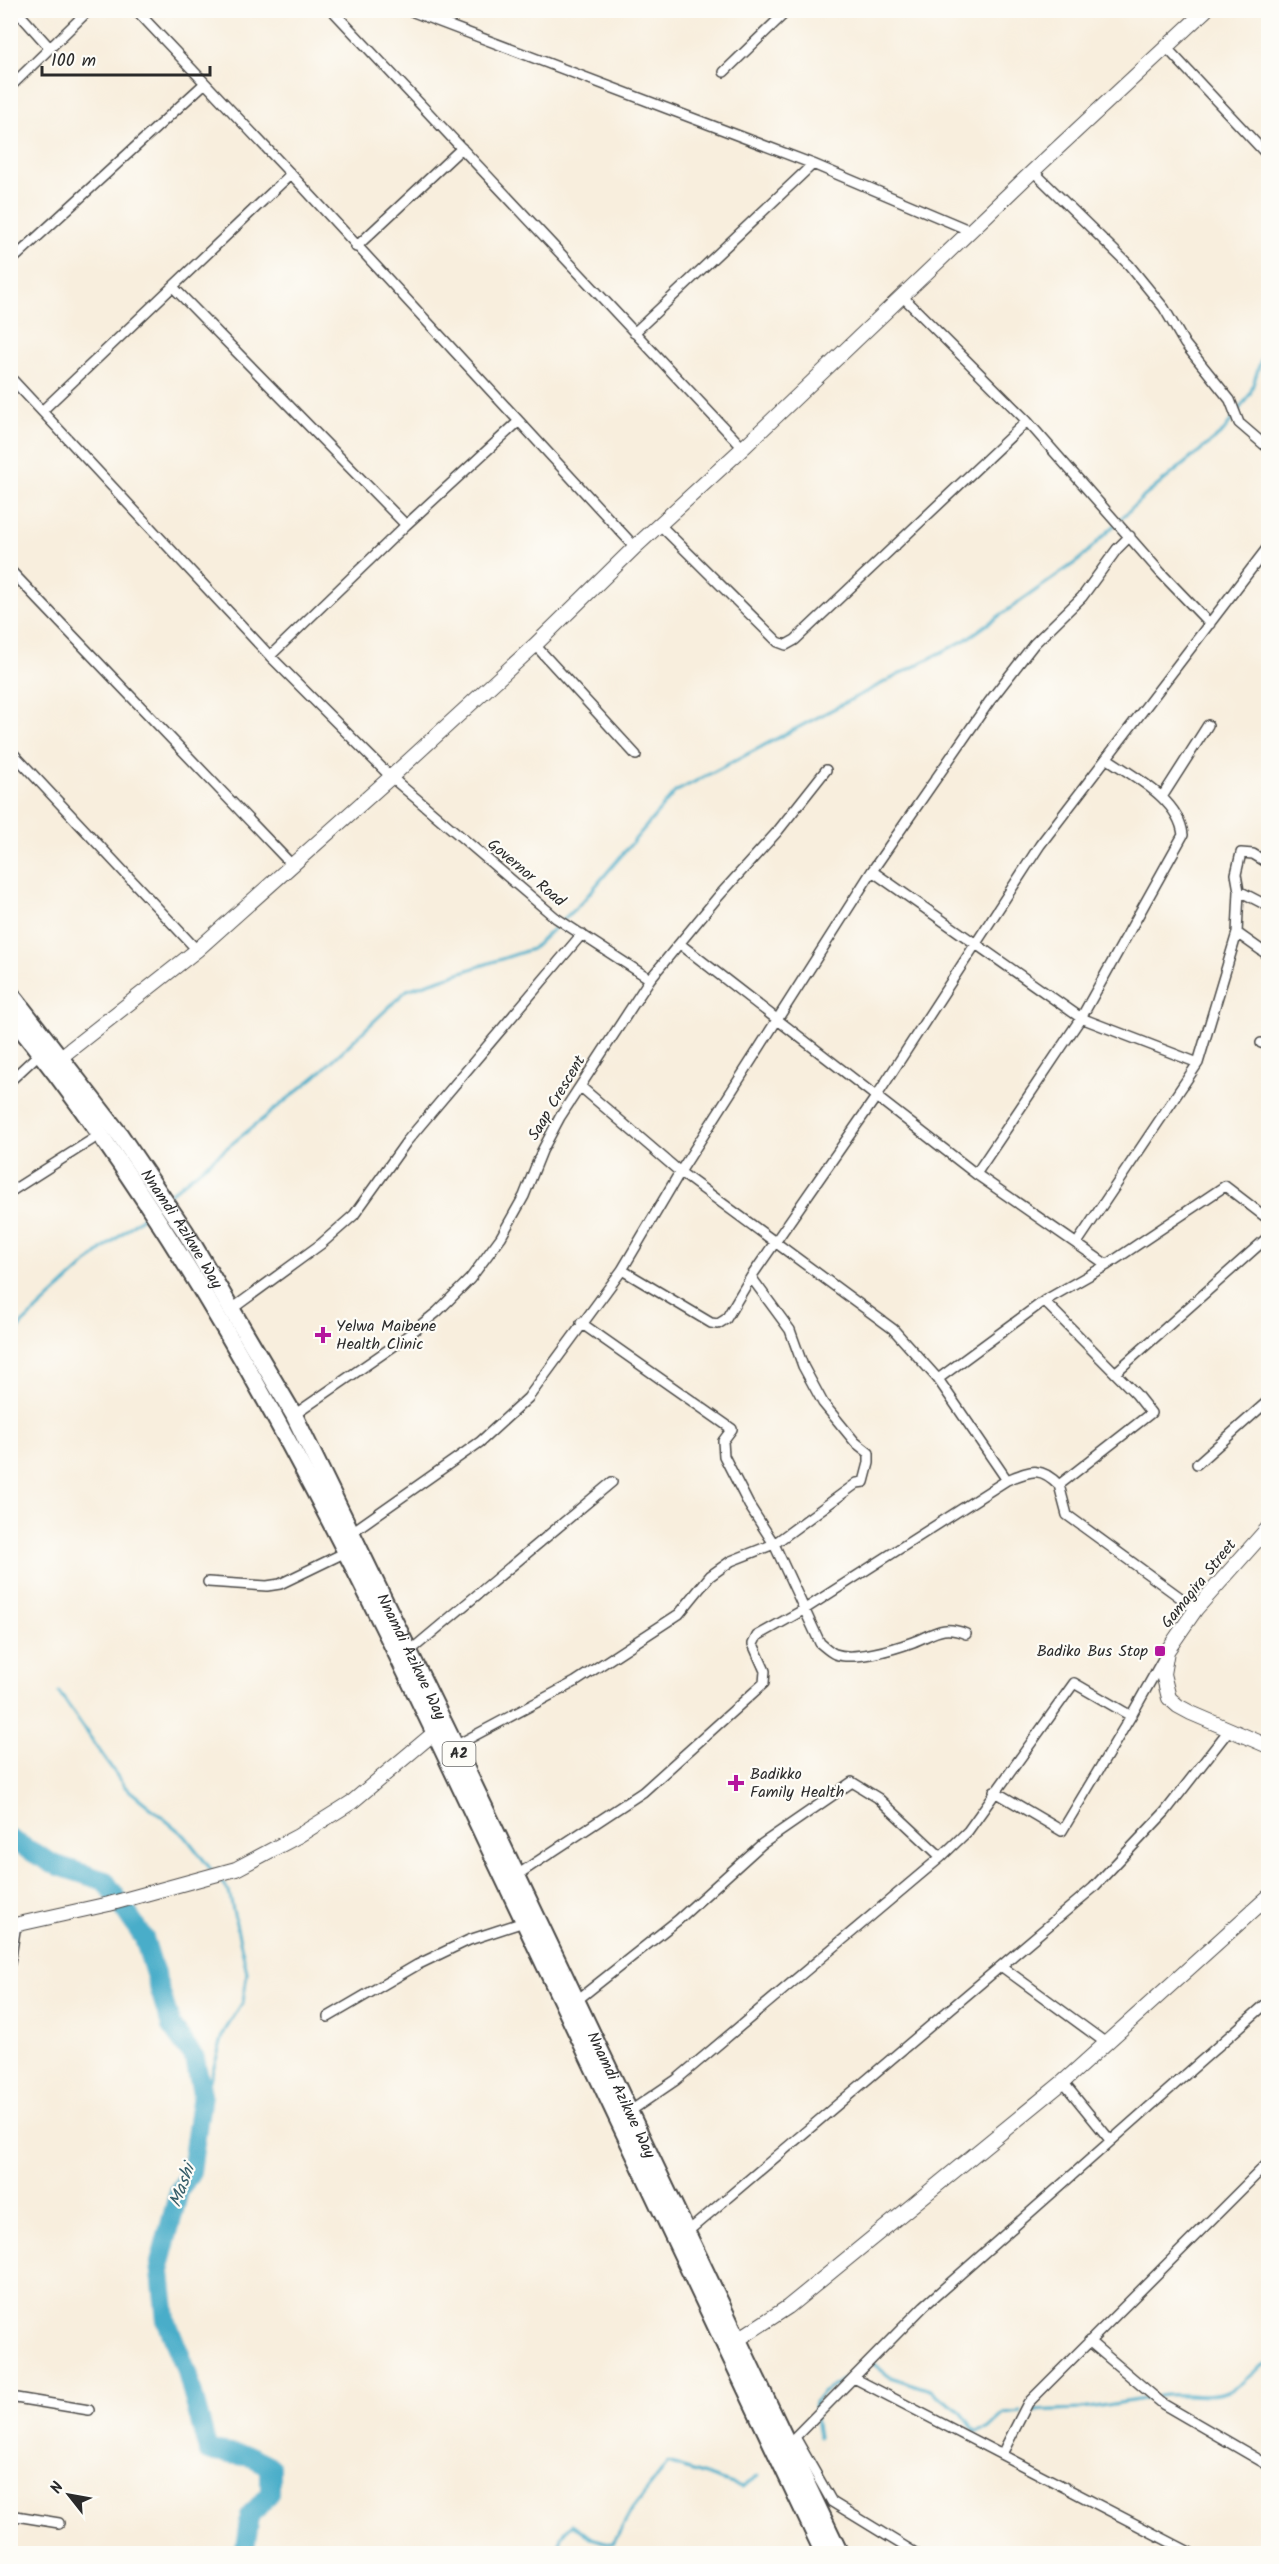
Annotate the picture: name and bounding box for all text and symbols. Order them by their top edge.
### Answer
scale bar [42,39,210,77]
text: 100 m [51,47,96,76]
street label: Governor Road [481,833,572,914]
street label: Saap Crescent [522,1050,593,1145]
street label: Nnamdi Azikwe Way [134,1164,229,1294]
place label: Yelwa Maibene Health Clinic [336,1314,436,1357]
marker: Yelwa Maibene Health Clinic [314,1326,332,1344]
street label: Gamagira Street [1155,1533,1243,1634]
street label: Nnamdi Azikwe Way [370,1589,453,1724]
place label: Badiko Bus Stop [1037,1639,1148,1664]
marker: Badiko Bus Stop [1153,1644,1167,1658]
road number: A2 [442,1742,476,1766]
place label: Badikko Family Health [750,1762,844,1805]
marker: Badikko Family Health [727,1774,745,1792]
street label: Nnamdi Azikwe Way [580,2027,662,2163]
water label: Mashi [162,2157,205,2212]
north arrow [39,2465,99,2525]
text: N [44,2477,71,2499]

